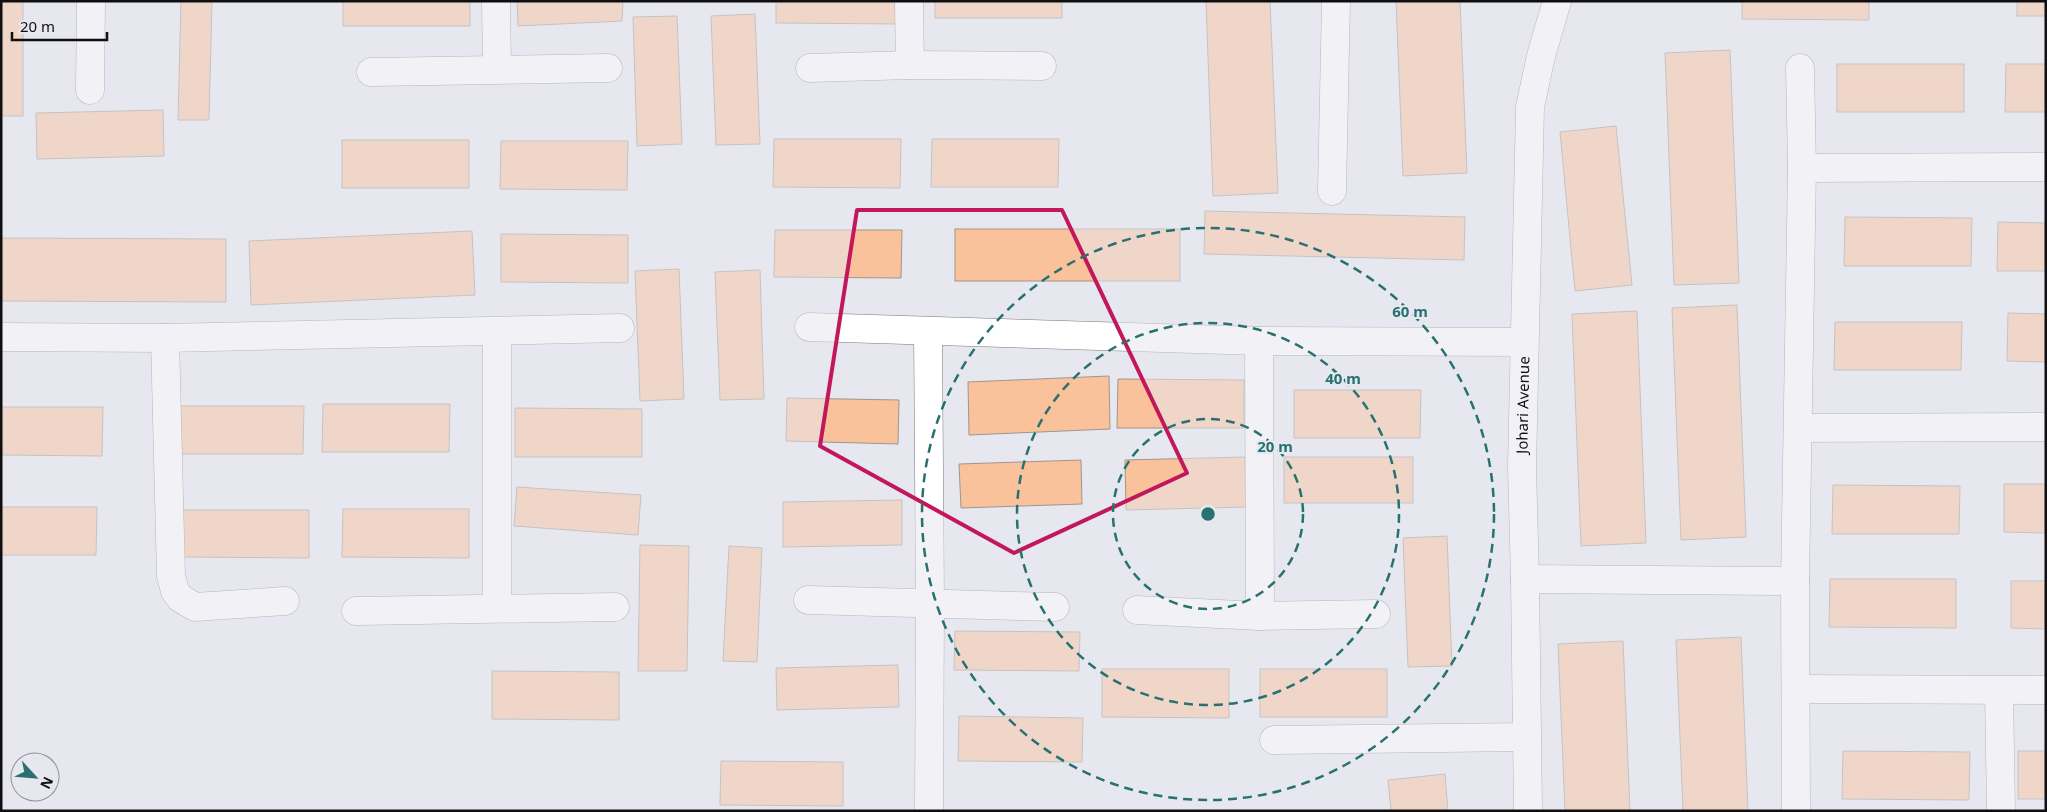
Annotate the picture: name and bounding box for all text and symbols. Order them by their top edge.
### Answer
scale bar [12,10,108,42]
text: 20 m [20,16,55,36]
text: 60 m [1392,301,1428,321]
street label: Johari Avenue [1511,356,1533,456]
text: 40 m [1325,368,1361,388]
text: 20 m [1257,436,1293,456]
centre of rings [1199,505,1217,523]
north arrow [10,752,60,802]
text: N [36,774,58,792]

